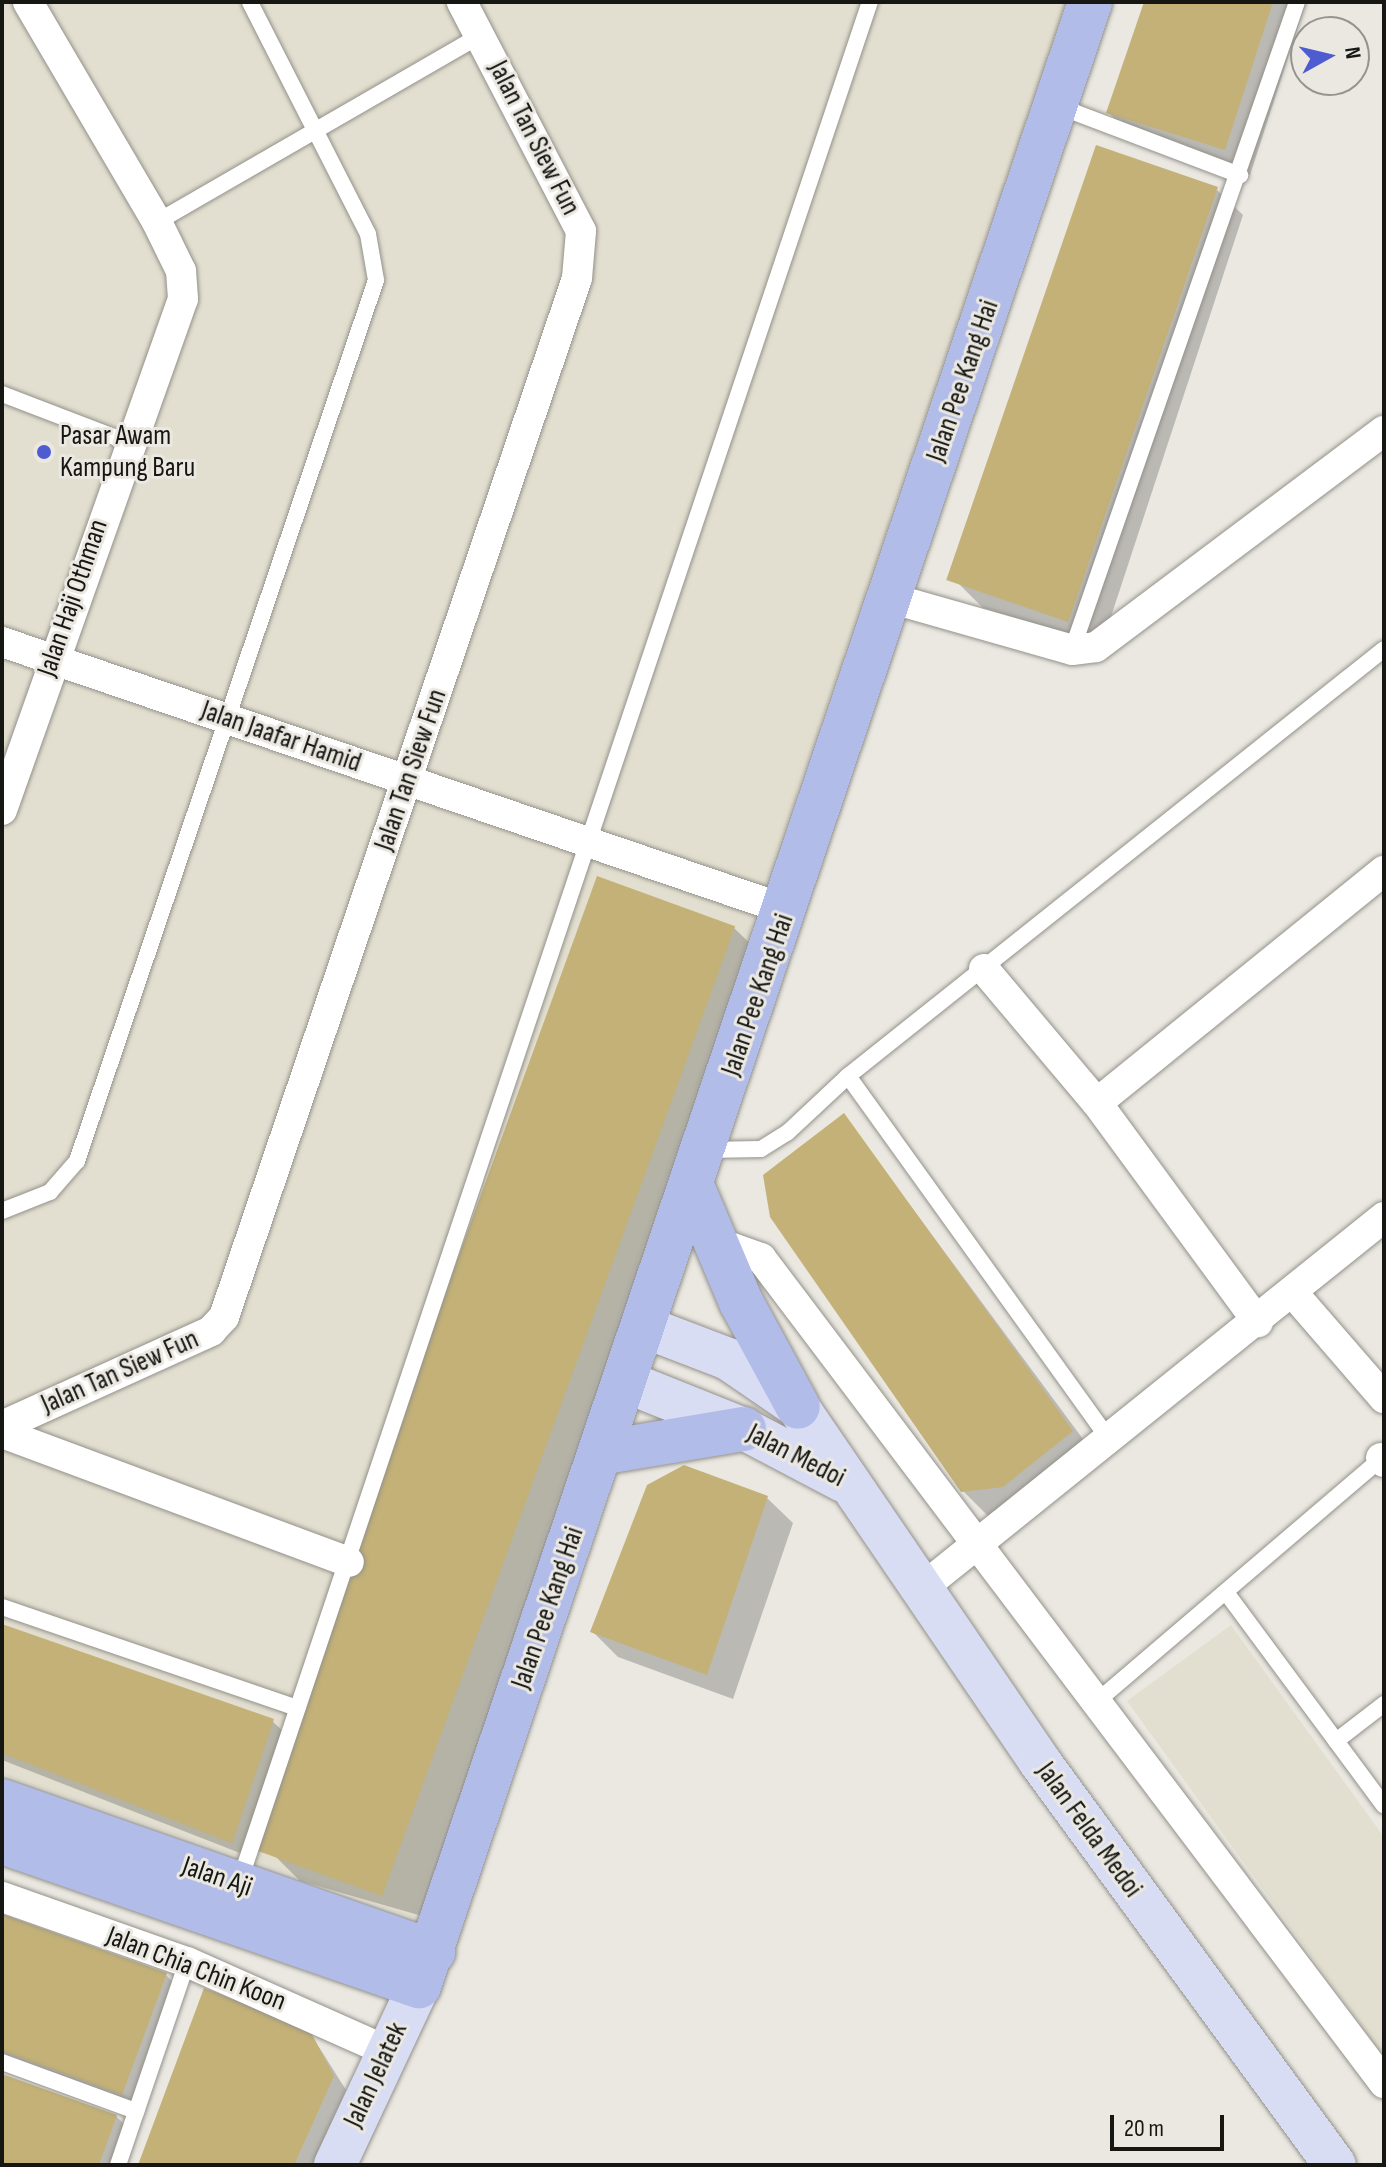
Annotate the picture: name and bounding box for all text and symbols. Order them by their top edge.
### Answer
north arrow [1290,16,1370,96]
text: N [1338,45,1366,61]
street label: Jalan Tan Siew Fun [481,55,587,221]
street label: Jalan Pee Kang Hai [920,296,1006,466]
place label: Pasar Awam Kampung Baru [60,419,195,485]
marker: Pasar Awam Kampung Baru [35,443,53,461]
street label: Jalan Haji Othman [30,515,116,681]
street label: Jalan Tan Siew Fun [368,685,454,855]
street label: Jalan Jaafar Hamid [197,694,365,780]
street label: Jalan Pee Kang Hai [715,910,801,1080]
street label: Jalan Tan Siew Fun [36,1322,204,1422]
street label: Jalan Medoi [741,1417,851,1495]
street label: Jalan Pee Kang Hai [505,1523,591,1693]
street label: Jalan Felda Medoi [1029,1756,1149,1904]
street label: Jalan Aji [178,1849,256,1905]
street label: Jalan Chia Chin Koon [101,1919,291,2019]
street label: Jalan Jelatek [337,2017,415,2133]
scale bar [1114,2099,1228,2149]
text: 20 m [1124,2114,1164,2143]

